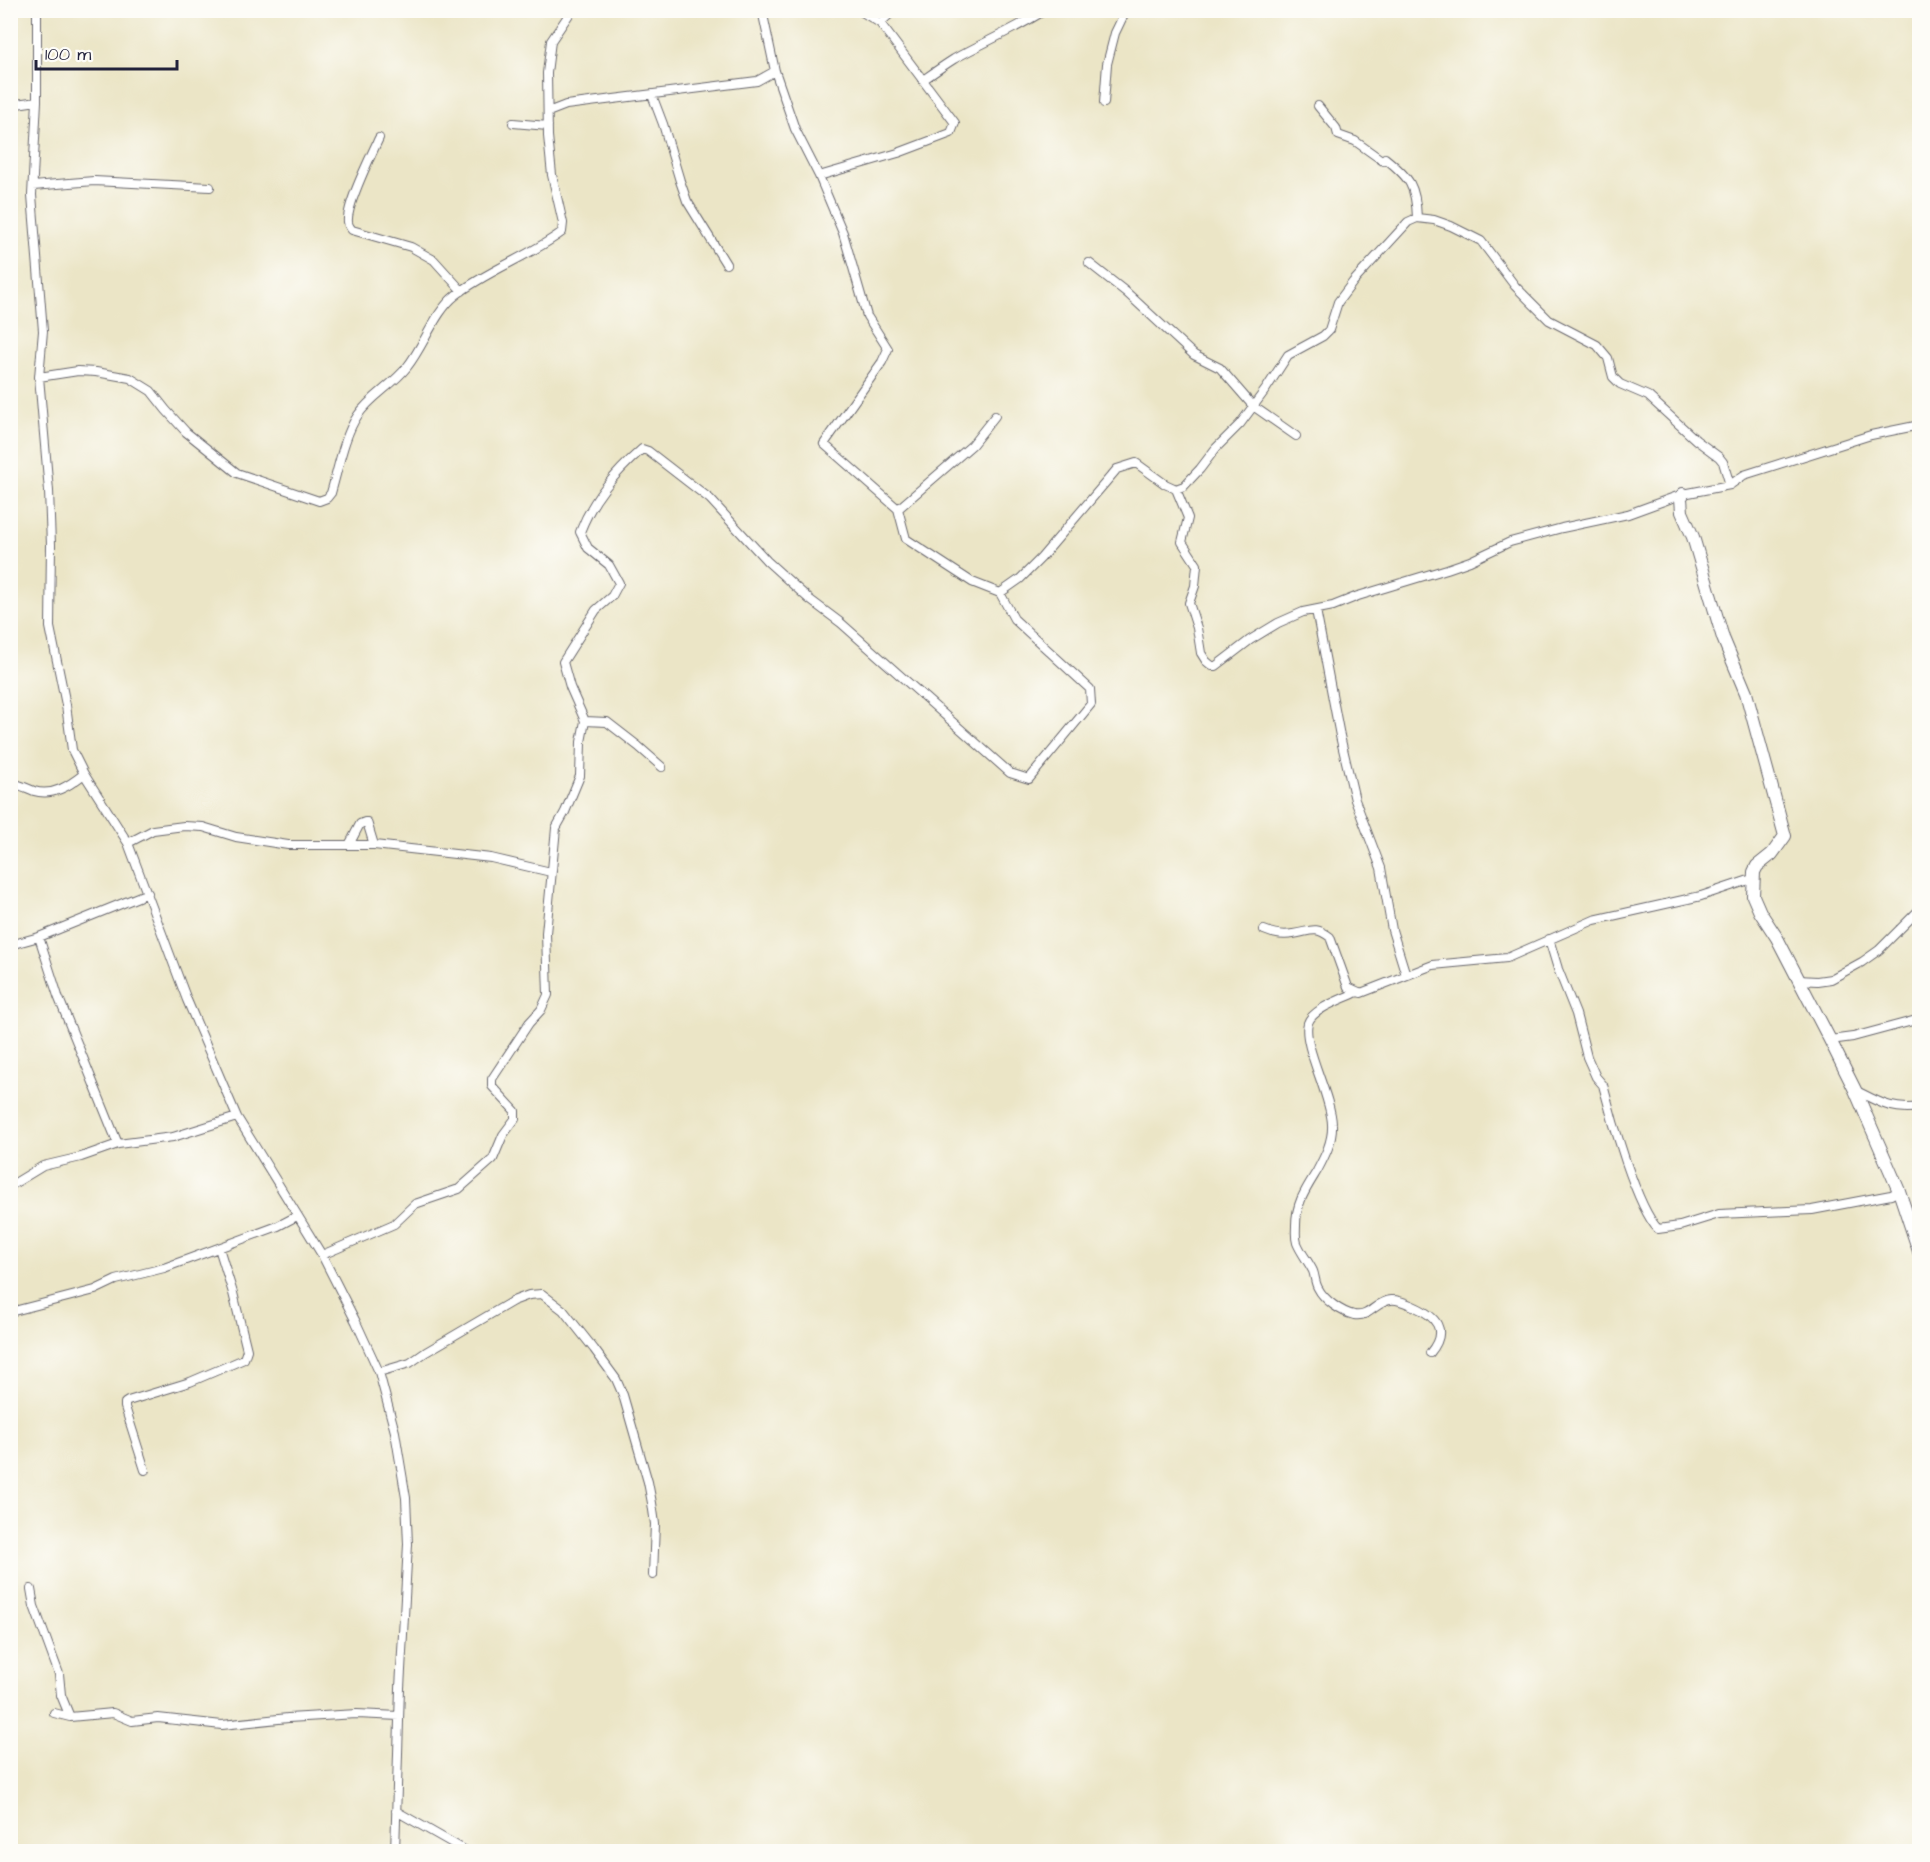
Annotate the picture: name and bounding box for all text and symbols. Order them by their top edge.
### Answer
scale bar [36,33,177,71]
text: 100 m [45,42,91,67]

